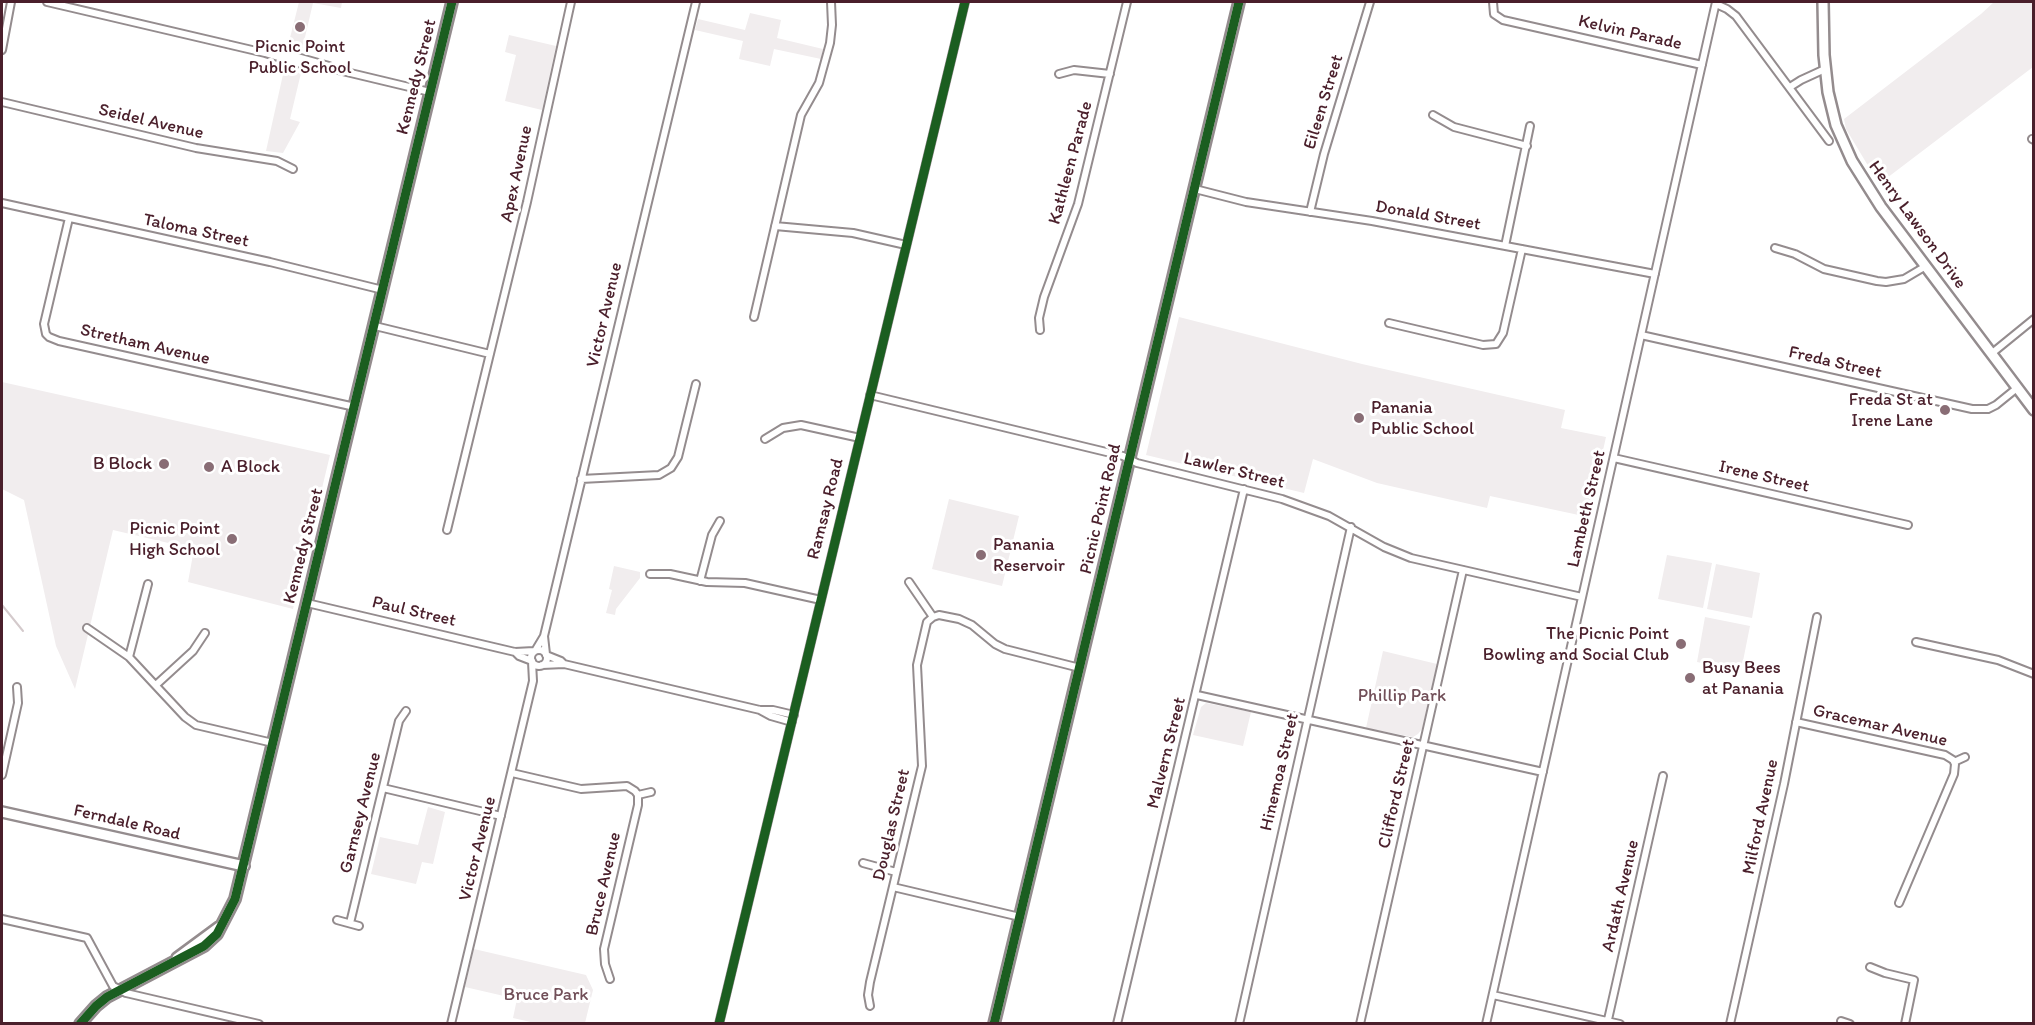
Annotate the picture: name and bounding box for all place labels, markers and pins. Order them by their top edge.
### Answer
marker: Picnic Point Public School [293,20,307,34]
place label: Picnic Point Public School [249,36,351,78]
place label: Freda St at Irene Lane [1849,389,1933,432]
place label: Panania Public School [1371,397,1474,440]
marker: Freda St at Irene Lane [1938,403,1952,417]
marker: Panania Public School [1352,411,1366,425]
place label: B Block [93,453,152,475]
place label: A Block [221,456,280,478]
marker: B Block [157,457,171,471]
marker: A Block [202,460,216,474]
place label: Picnic Point High School [129,518,220,560]
marker: Picnic Point High School [225,532,239,546]
place label: Panania Reservoir [993,534,1065,576]
marker: Panania Reservoir [974,548,988,562]
place label: The Picnic Point Bowling and Social Club [1483,623,1669,666]
marker: The Picnic Point Bowling and Social Club [1674,637,1688,651]
place label: Busy Bees at Panania [1702,657,1784,700]
marker: Busy Bees at Panania [1683,671,1697,685]

